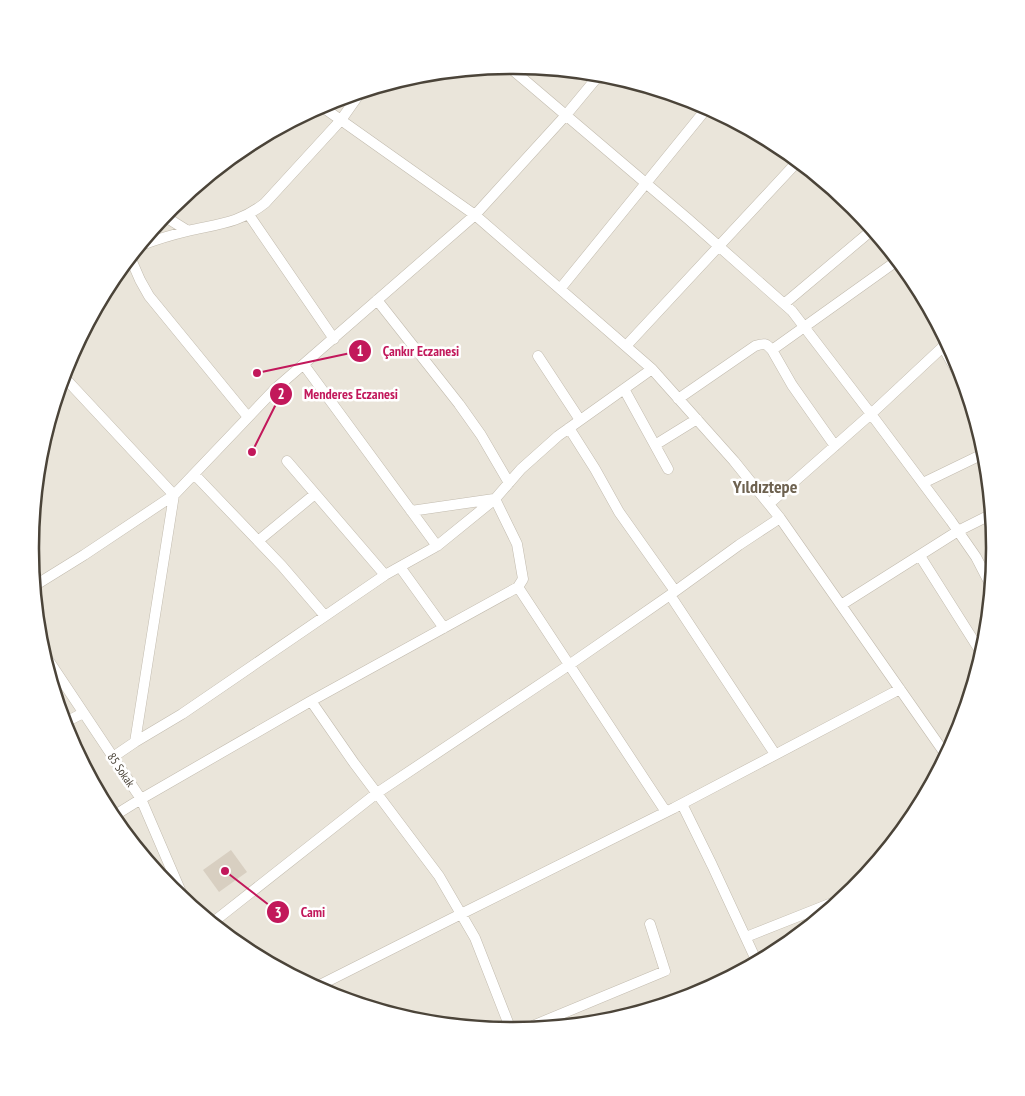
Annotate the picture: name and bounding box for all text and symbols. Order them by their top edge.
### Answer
callout: Çankır Eczanesi [347,336,469,365]
text: 1 [356,341,364,360]
text: Çankır Eczanesi [383,342,459,360]
callout: Menderes Eczanesi [269,379,408,408]
text: 2 [277,384,285,403]
text: Menderes Eczanesi [304,385,398,403]
district label: Yıldıztepe [732,475,798,498]
street label: 85 Sokak [105,750,138,790]
callout: Cami [265,898,335,927]
text: 3 [274,903,282,922]
text: Cami [301,903,325,921]

